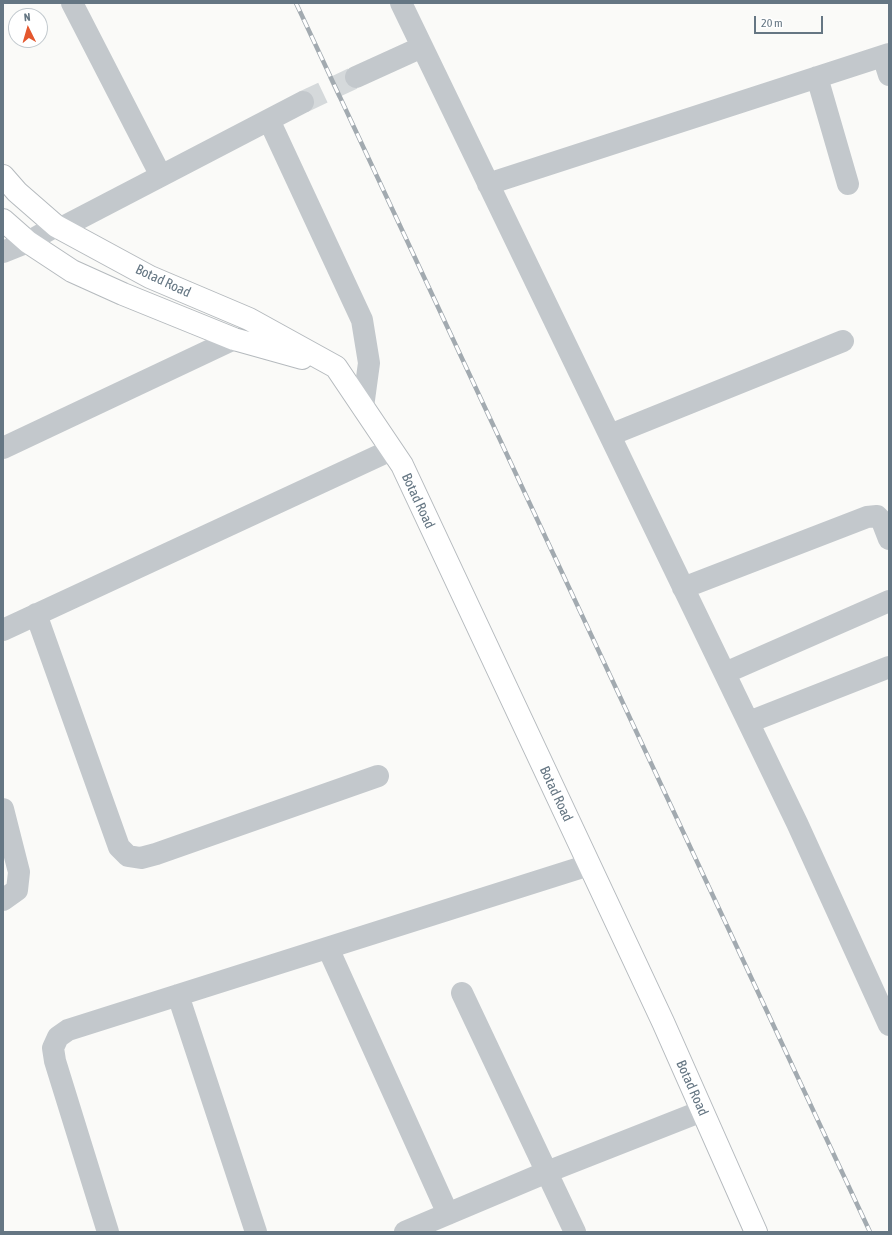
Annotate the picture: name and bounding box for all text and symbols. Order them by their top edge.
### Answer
north arrow [8,8,48,48]
scale bar [756,8,825,34]
text: N [23,11,31,23]
text: 20 m [761,16,783,30]
street label: Botad Road [133,261,193,301]
street label: Botad Road [398,471,438,531]
street label: Botad Road [536,764,576,824]
street label: Botad Road [672,1058,712,1118]

